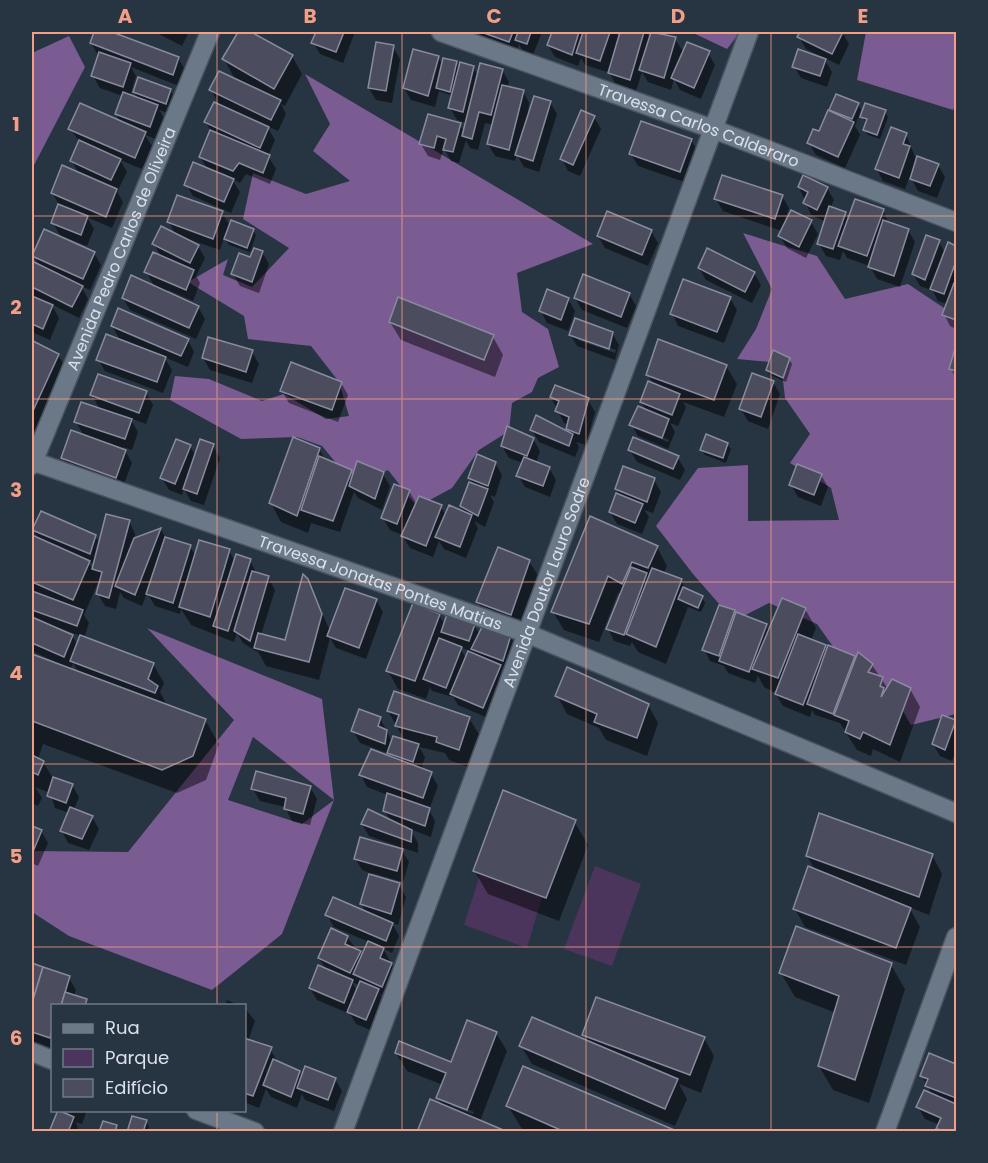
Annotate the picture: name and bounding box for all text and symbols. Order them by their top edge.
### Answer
text: A [118,2,133,30]
text: B [303,2,317,30]
text: C [486,2,502,30]
text: D [671,2,685,30]
text: E [858,2,868,30]
street label: Travessa Carlos Calderaro [595,78,803,173]
text: 1 [12,110,20,138]
street label: Avenida Pedro Carlos de Oliveira [61,123,182,374]
text: 2 [10,293,22,321]
street label: Avenida Doutor Lauro Sodre [497,474,596,691]
text: 3 [10,476,22,504]
street label: Travessa Jonatas Pontes Matias [255,530,505,636]
text: 4 [9,659,23,687]
text: 5 [10,842,23,870]
legend [51,1004,246,1112]
text: Rua [105,1015,140,1040]
text: 6 [10,1024,22,1052]
text: Parque [105,1045,169,1070]
text: Edifício [105,1075,168,1100]

